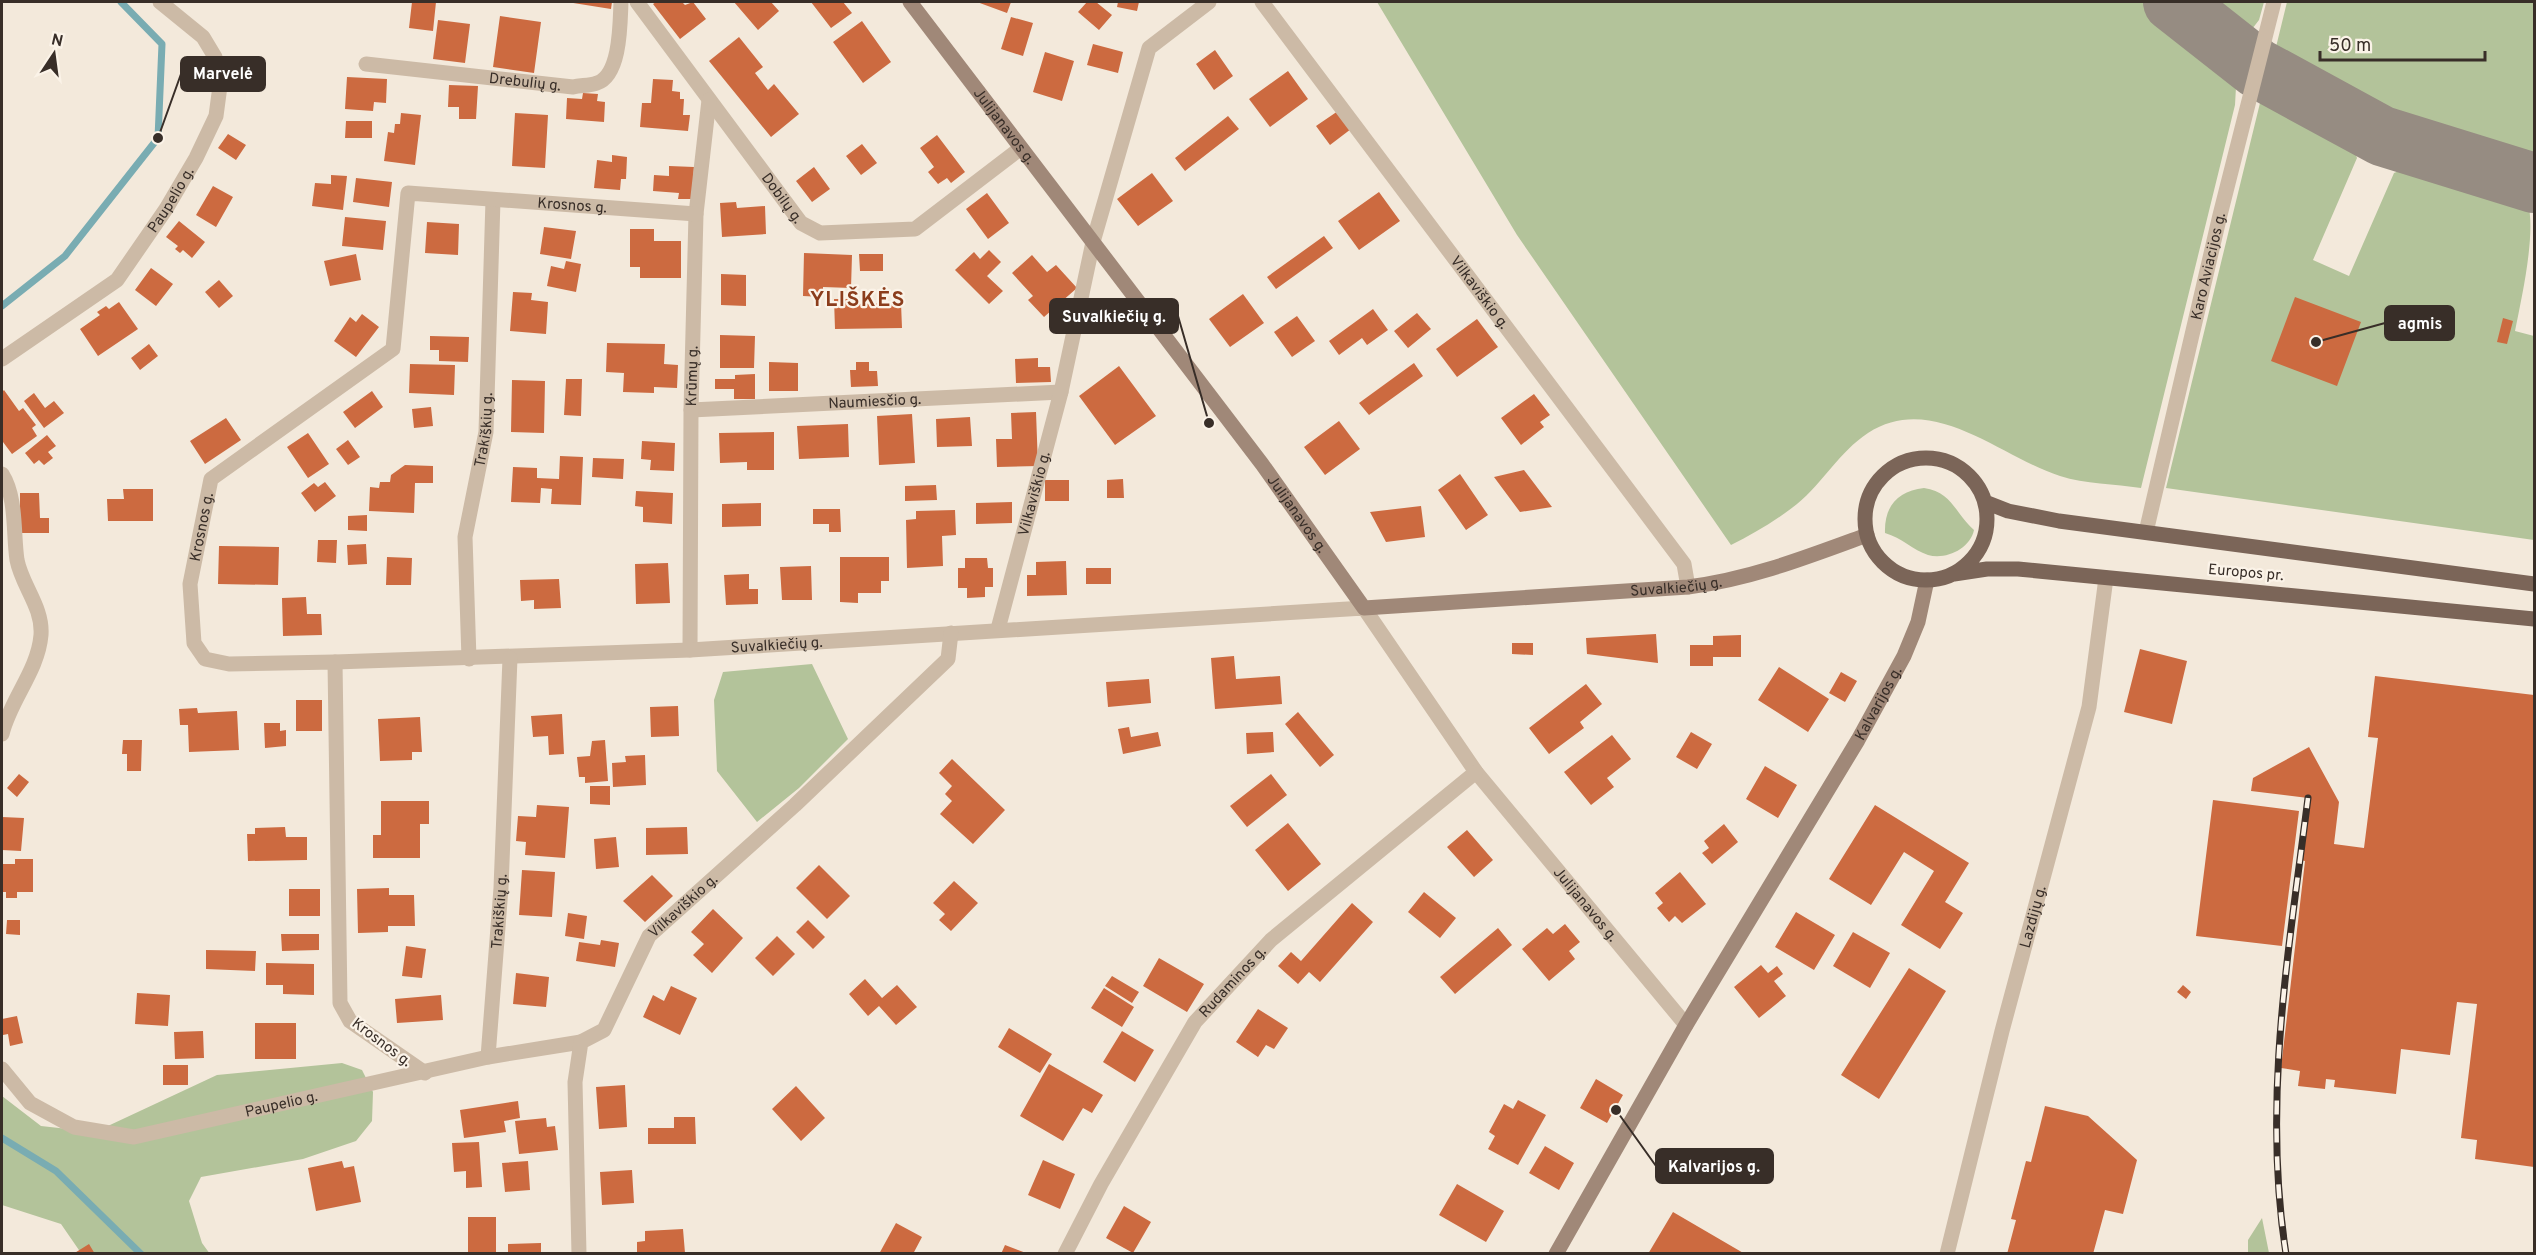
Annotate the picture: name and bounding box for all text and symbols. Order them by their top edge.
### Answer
north arrow [24,24,84,84]
scale bar [2320,24,2485,62]
text: N [49,30,65,52]
text: 50 m [2329,35,2371,58]
callout: Marvelė [181,57,265,91]
text: Marvelė [193,65,253,85]
street label: Drebulių g. [488,70,562,97]
street label: Julijanavos g. [968,85,1039,169]
street label: Paupelio g. [144,164,199,237]
street label: Dobilų g. [756,170,806,228]
street label: Krosnos g. [536,194,608,218]
street label: Karo Aviacijos g. [2188,211,2231,322]
street label: Vilkaviškio g. [1445,253,1512,334]
district label: YLIŠKĖS [810,286,906,314]
callout: Suvalkiečių g. [1050,299,1178,333]
callout: agmis [2385,306,2454,340]
text: Suvalkiečių g. [1062,308,1166,328]
text: agmis [2398,315,2442,335]
street label: Krūmų g. [683,345,704,407]
street label: Naumiesčio g. [828,391,922,414]
street label: Trakiškių g. [471,392,498,469]
street label: Vilkaviškio g. [1015,450,1056,539]
street label: Julijanavos g. [1262,472,1330,558]
street label: Krosnos g. [187,491,219,564]
street label: Europos pr. [2207,561,2285,586]
street label: Suvalkiečių g. [1630,574,1724,602]
street label: Suvalkiečių g. [730,634,823,658]
street label: Kalvarijos g. [1851,664,1907,744]
street label: Julijanavos g. [1548,864,1621,946]
street label: Vilkaviškio g. [645,871,722,943]
street label: Trakiškių g. [488,874,513,950]
street label: Lazdijų g. [2017,884,2052,950]
street label: Rudaminos g. [1196,943,1271,1022]
street label: Krosnos g. [347,1015,415,1072]
street label: Paupelio g. [244,1088,320,1123]
callout: Kalvarijos g. [1656,1149,1773,1183]
text: Kalvarijos g. [1668,1158,1760,1178]

